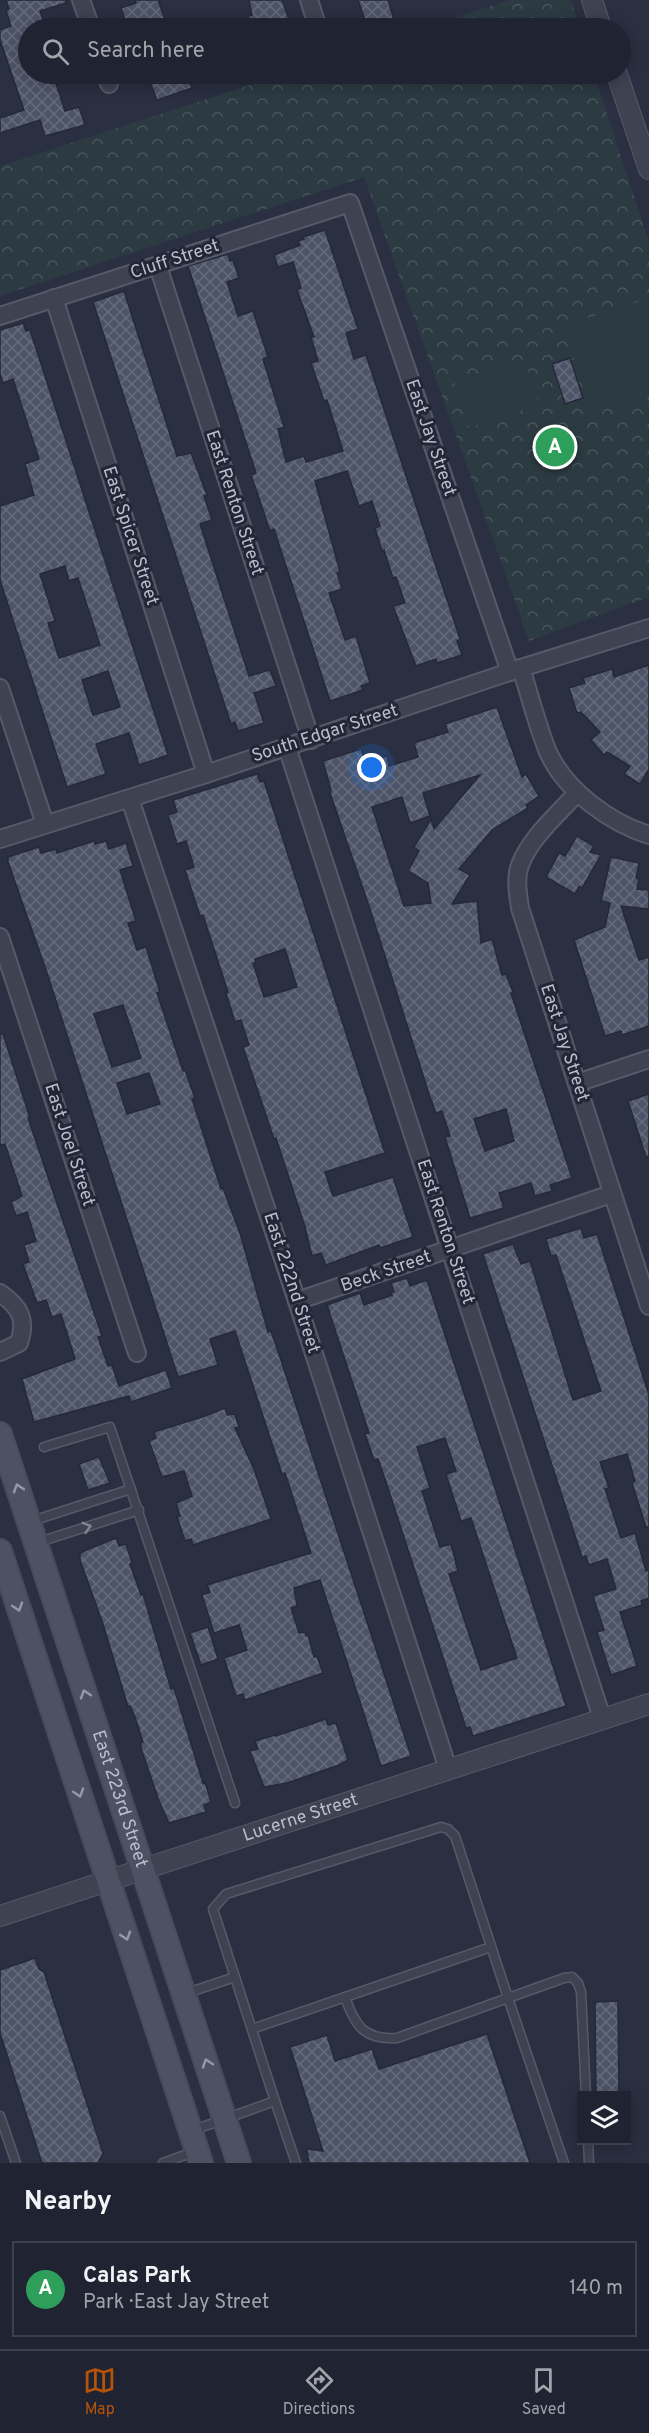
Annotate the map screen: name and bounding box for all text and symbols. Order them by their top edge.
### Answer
search box [18,18,631,84]
icon: search [39,35,72,68]
text: Search here [87,38,205,65]
street label: Cluff Street [127,235,223,285]
street label: East Jay Street [399,377,461,499]
pin: A [536,424,574,470]
street label: East Renton Street [200,428,268,578]
street label: East Spicer Street [97,464,163,608]
street label: South Edgar Street [249,700,401,768]
your location [357,753,386,782]
street label: East Jay Street [534,981,594,1105]
street label: East Joel Street [38,1081,100,1209]
street label: East Renton Street [411,1157,479,1307]
street label: East 222nd Street [257,1210,325,1356]
street label: Beck Street [338,1246,434,1298]
one-way arrow [13,1483,25,1494]
one-way arrow [81,1522,92,1534]
one-way arrow [11,1601,23,1612]
one-way arrow [80,1689,93,1700]
street label: East 223rd Street [86,1727,153,1870]
one-way arrow [72,1788,84,1798]
street label: Lucerne Street [240,1788,361,1847]
one-way arrow [119,1930,131,1941]
one-way arrow [201,2058,214,2069]
map controls [577,2091,631,2145]
button: layers [577,2091,631,2145]
text: Nearby [24,2186,112,2219]
text: Calas Park [83,2263,192,2290]
text: A [38,2276,53,2302]
text: 140 m [569,2276,623,2302]
text: Park · East Jay Street [83,2290,269,2316]
tab: Map [83,2364,116,2420]
tab: Directions [283,2364,355,2420]
tab: Saved [522,2364,566,2420]

